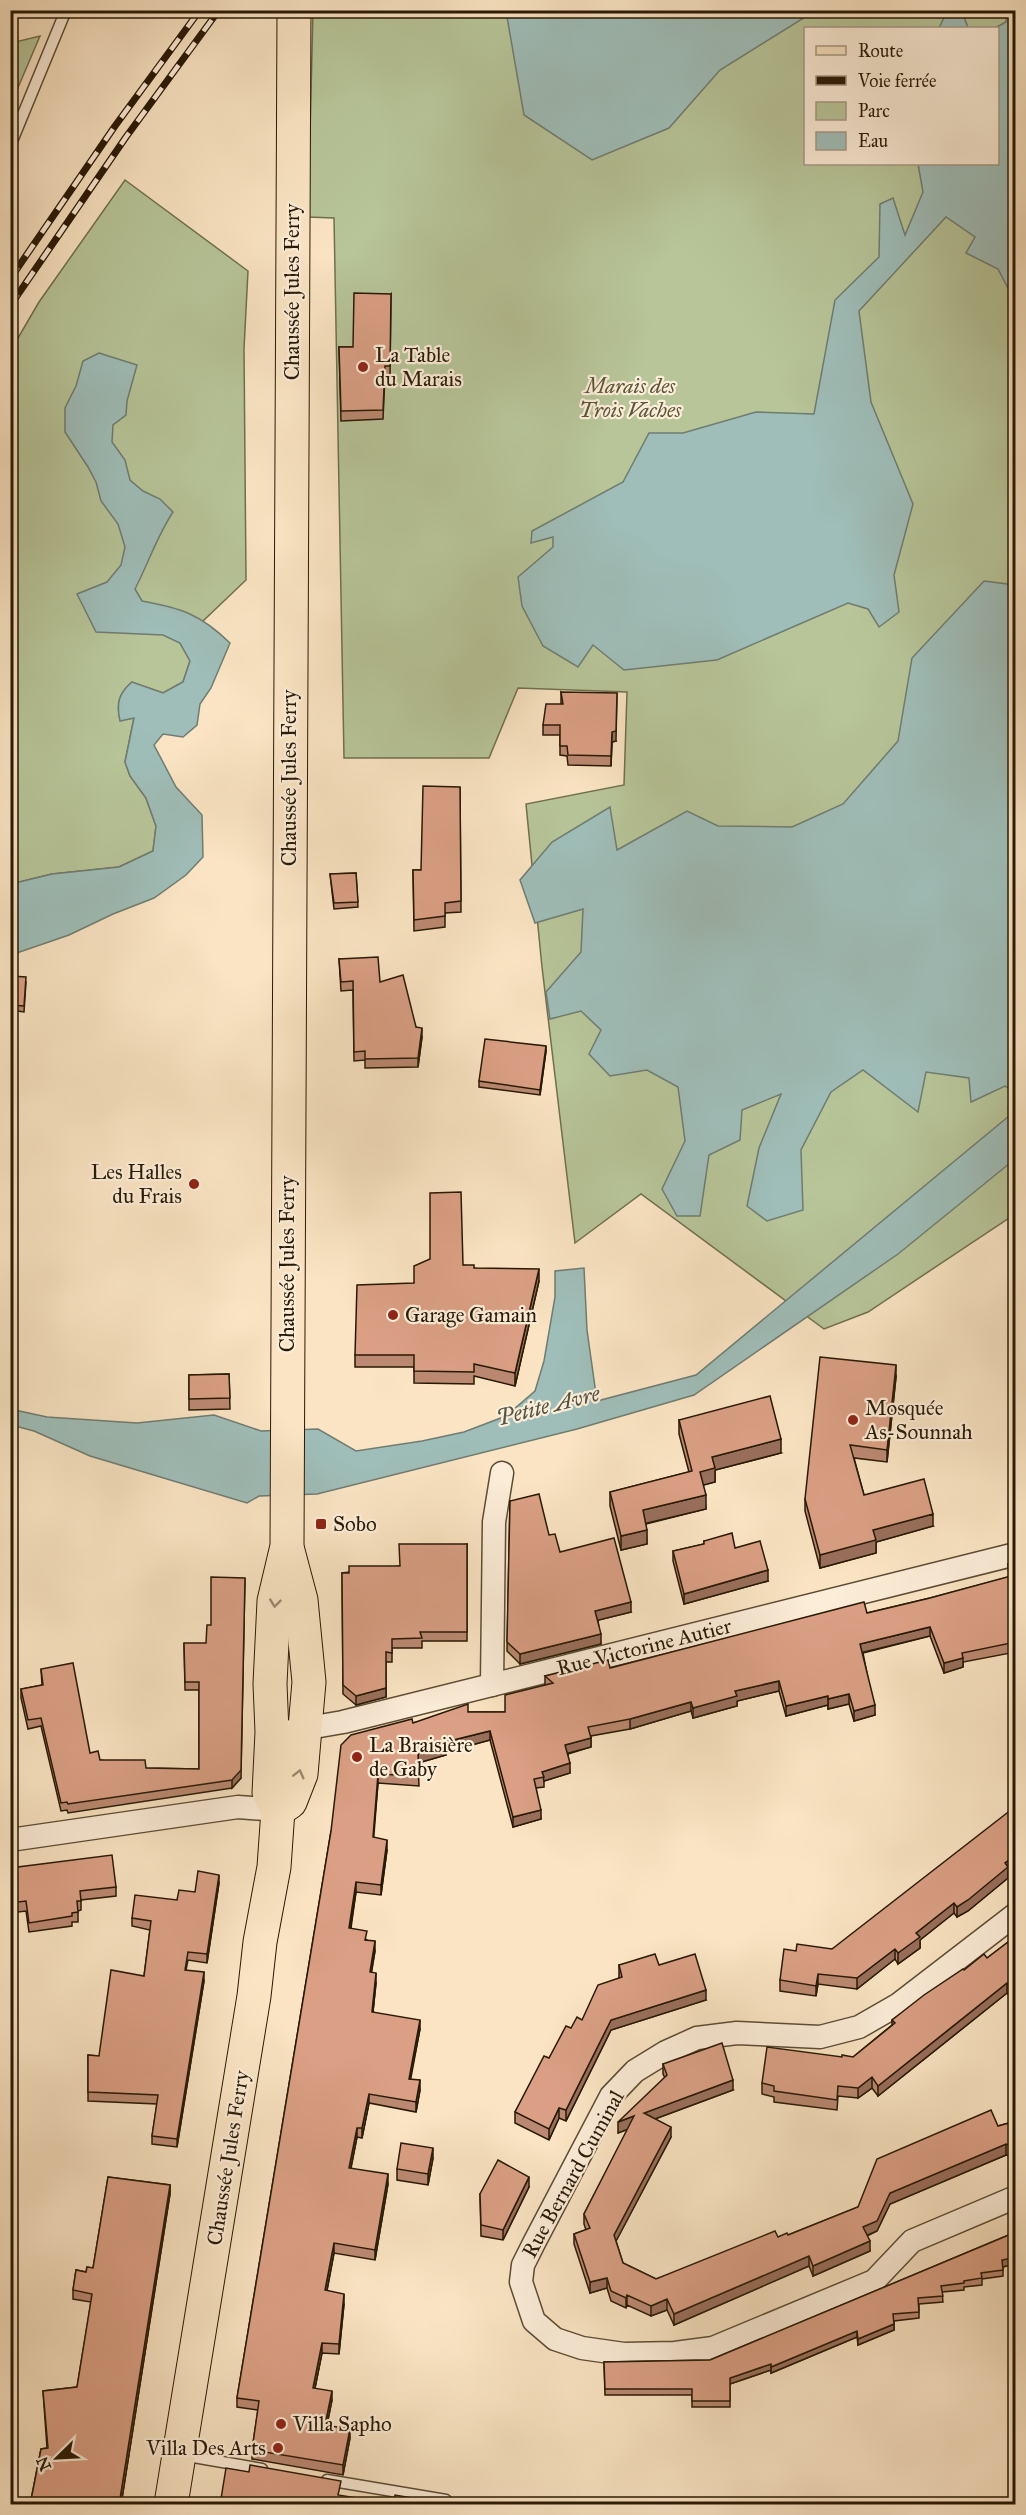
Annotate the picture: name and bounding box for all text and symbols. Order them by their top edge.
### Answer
legend [804,27,999,165]
text: Route [858,40,903,62]
text: Voie ferrée [857,70,937,92]
text: Parc [858,100,890,122]
text: Eau [858,130,888,152]
street label: Chaussée Jules Ferry [279,202,305,380]
place label: La Table du Marais [375,342,462,392]
marker: La Table du Marais [356,360,370,374]
park label: Marais des Trois Vaches [579,373,682,423]
street label: Chaussée Jules Ferry [276,688,302,866]
place label: Les Halles du Frais [91,1159,182,1209]
street label: Chaussée Jules Ferry [274,1174,300,1352]
marker: Les Halles du Frais [187,1177,201,1191]
place label: Garage Gamain [405,1302,537,1328]
marker: Garage Gamain [386,1308,400,1322]
water label: Petite Avre [494,1379,603,1431]
place label: Mosquée As-Sounnah [864,1395,973,1445]
marker: Mosquée As-Sounnah [846,1413,860,1427]
place label: Sobo [333,1511,377,1537]
marker: Sobo [314,1517,328,1531]
one-way arrow [269,1599,282,1608]
street label: Rue Victorine Autier [554,1613,734,1681]
place label: La Braisière de Gaby [369,1732,473,1782]
marker: La Braisière de Gaby [350,1750,364,1764]
one-way arrow [292,1769,305,1779]
street label: Chaussée Jules Ferry [201,2068,255,2247]
street label: Rue Bernard Cuminal [516,2085,630,2262]
place label: Villa Sapho [292,2411,392,2437]
marker: Villa Sapho [274,2417,288,2431]
north arrow [27,2428,87,2488]
place label: Villa Des Arts [145,2435,266,2461]
marker: Villa Des Arts [271,2441,285,2455]
text: N [32,2453,55,2474]

